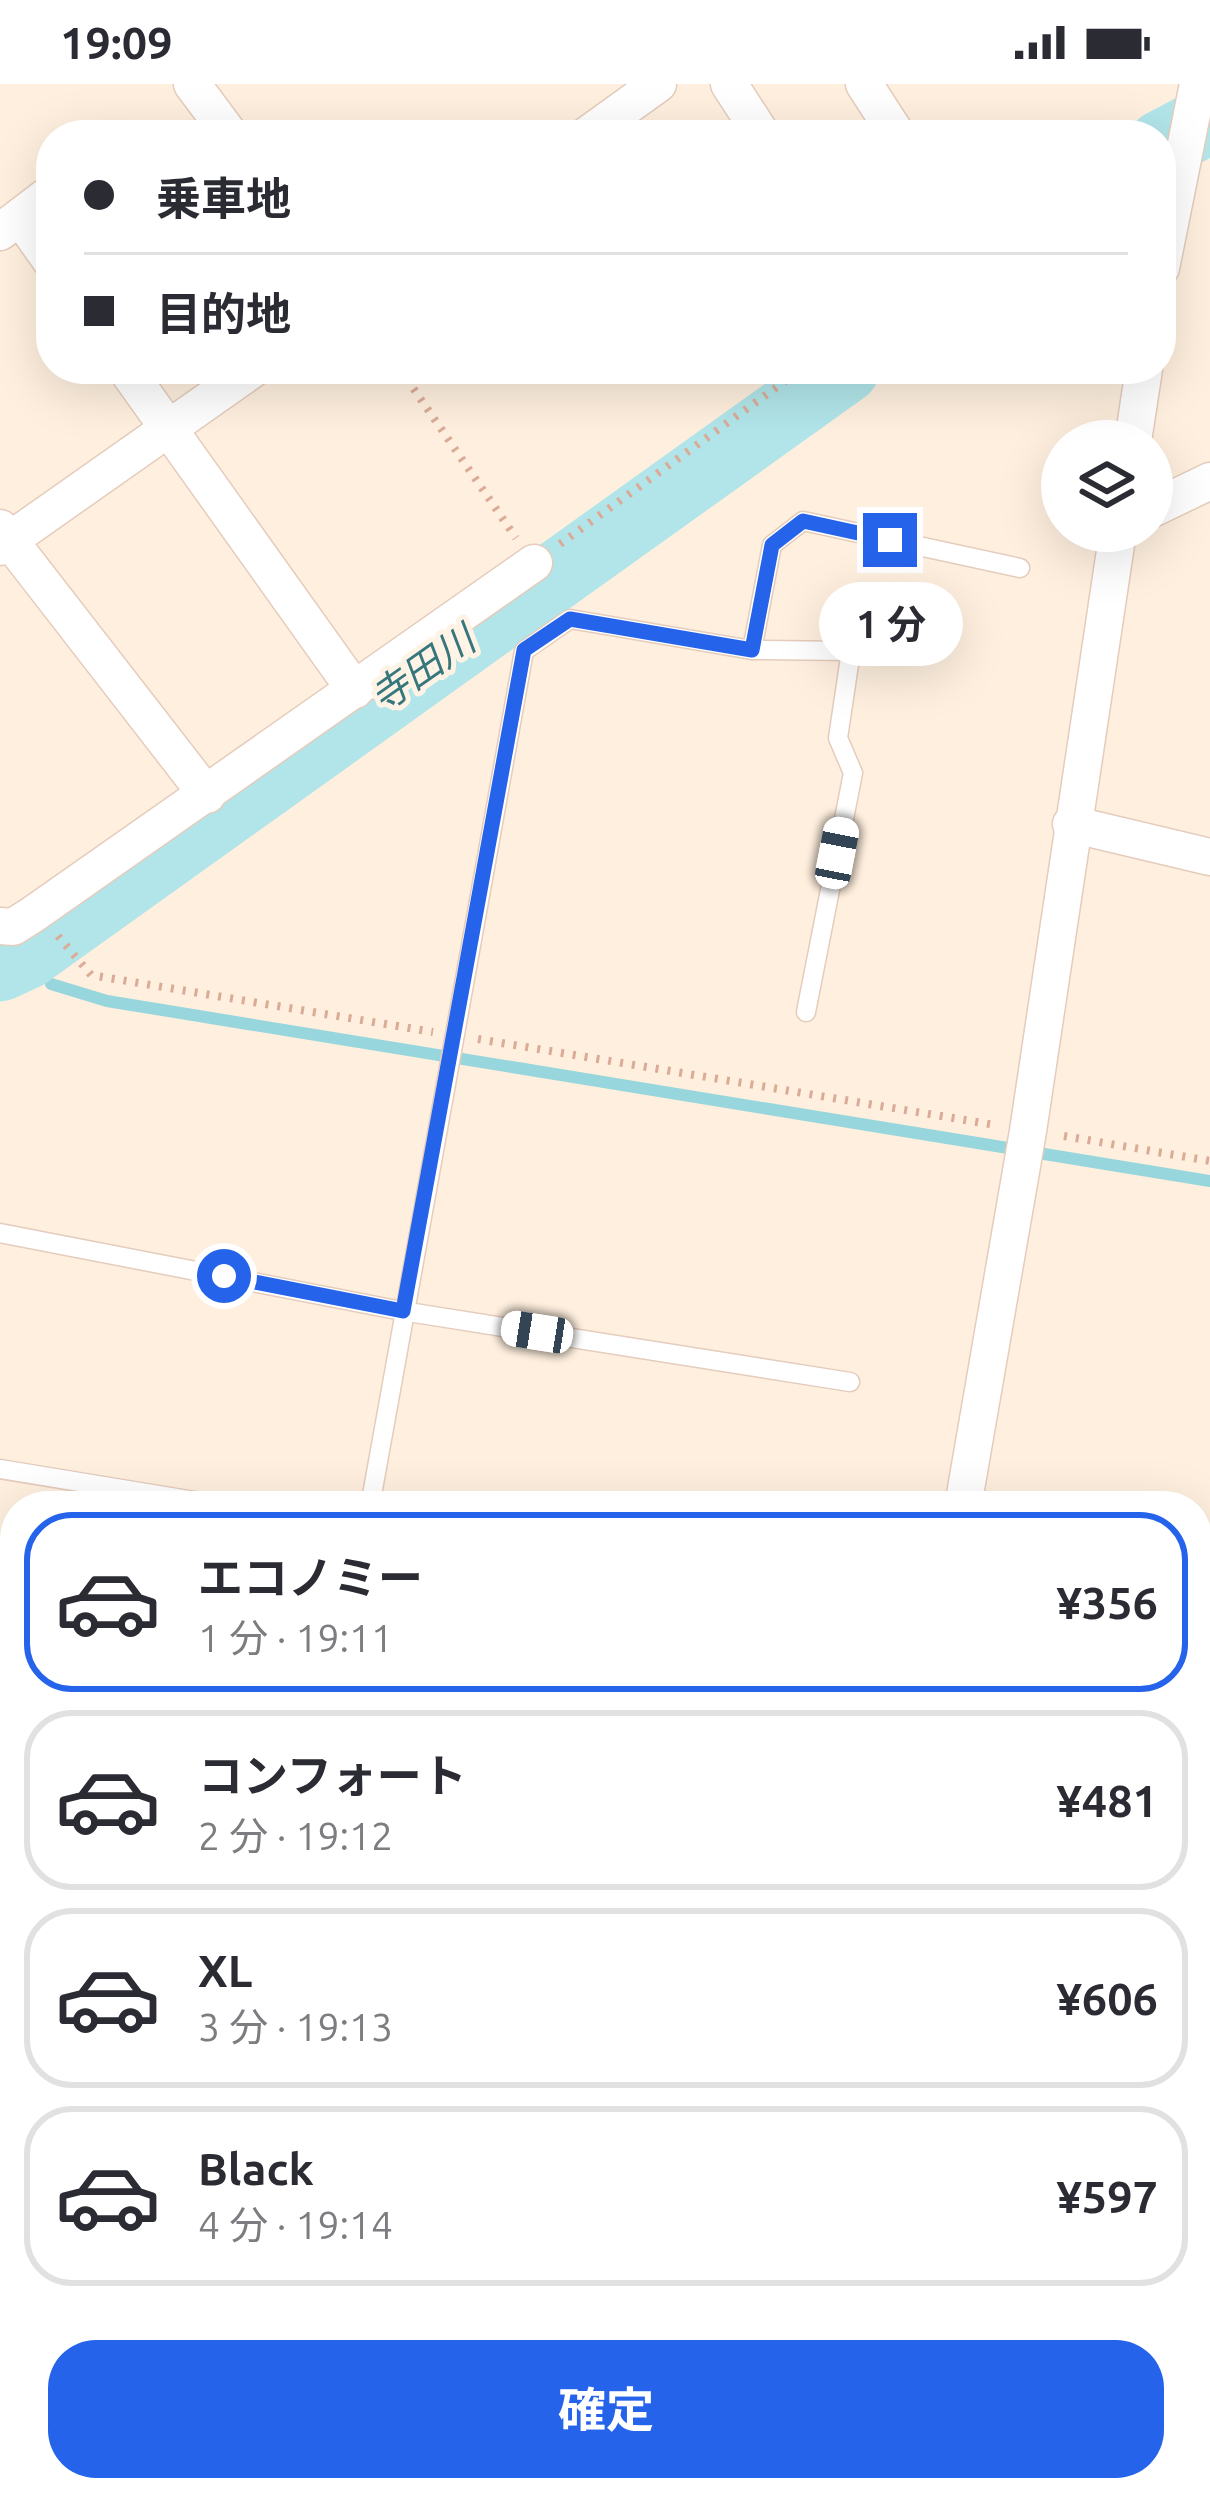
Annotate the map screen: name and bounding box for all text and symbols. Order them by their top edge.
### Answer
text: 19:09 [60,17,173,68]
text: 乗車地 [156,173,291,224]
text: 目的地 [156,288,291,339]
map controls [1041,420,1173,552]
button: layers [1041,420,1173,552]
route end [863,513,917,567]
callout: 1 分 [818,582,962,666]
text: 1 分 [856,602,926,645]
water label: 寺田川 [362,615,486,719]
car [812,814,862,892]
route start [197,1249,251,1303]
car [499,1309,575,1355]
icon: car [54,1548,162,1656]
text: エコノミー [198,1552,423,1603]
text: ¥356 [1056,1577,1158,1628]
text: 1 分 · 19:11 [198,1616,393,1659]
icon: car [54,1746,162,1854]
text: コンフォート [198,1750,467,1801]
text: ¥481 [1056,1775,1158,1826]
text: 2 分 · 19:12 [198,1814,393,1857]
icon: car [54,1944,162,2052]
text: XL [198,1945,252,1996]
text: ¥606 [1056,1973,1158,2024]
text: 3 分 · 19:13 [198,2005,393,2048]
icon: car [54,2142,162,2250]
text: Black [198,2143,314,2194]
text: ¥597 [1056,2171,1158,2222]
text: 4 分 · 19:14 [198,2203,393,2246]
button: 確定 [48,2340,1164,2478]

